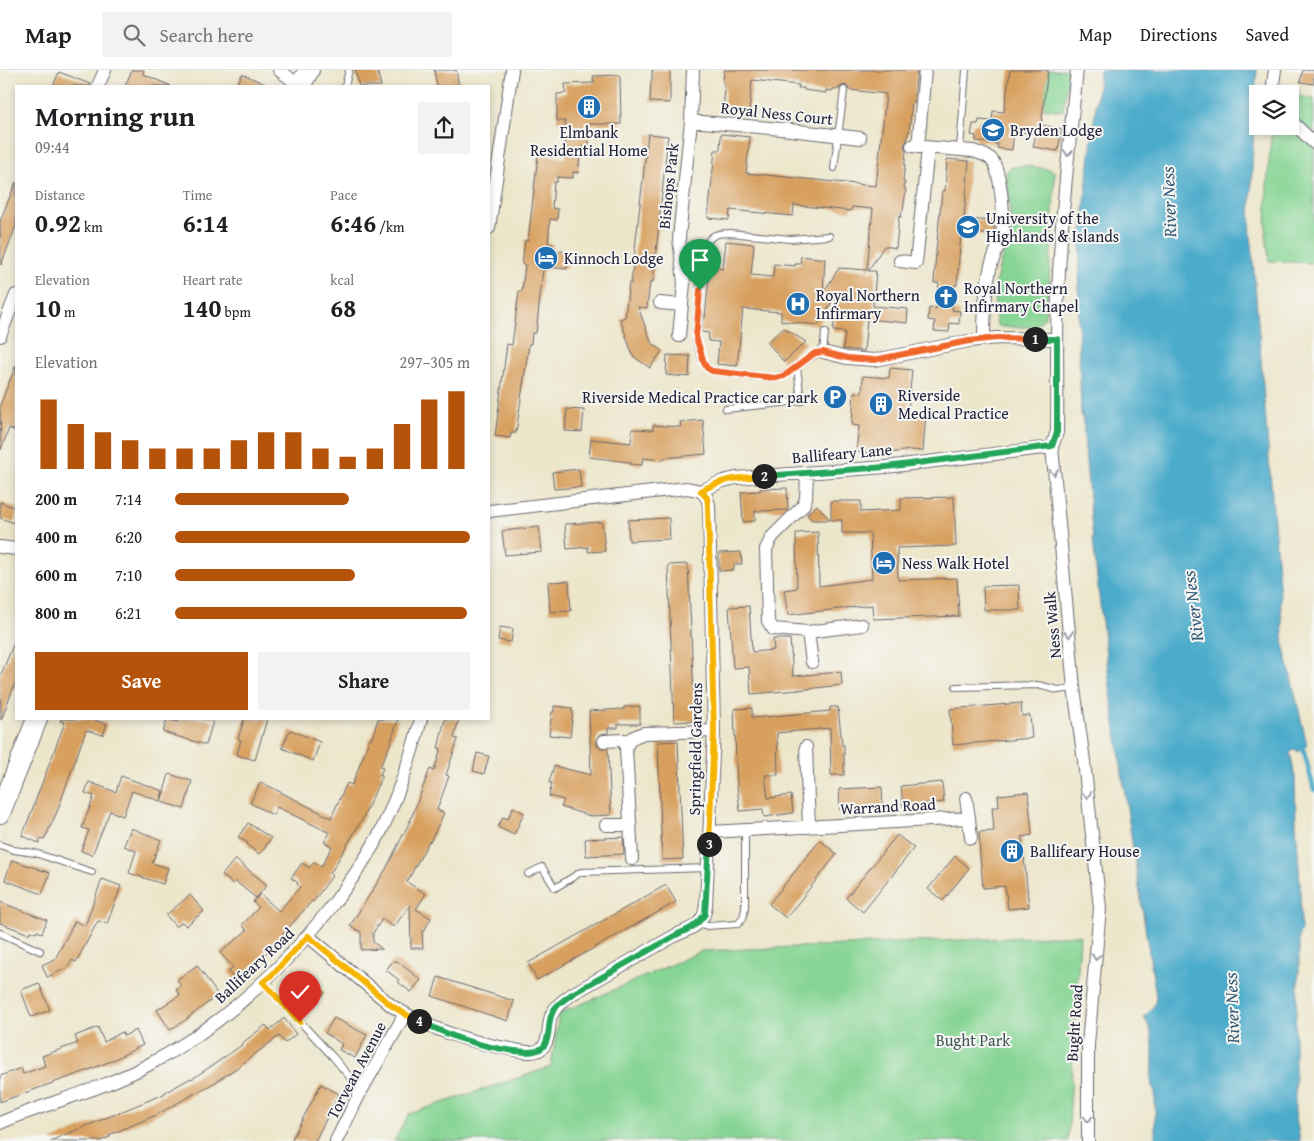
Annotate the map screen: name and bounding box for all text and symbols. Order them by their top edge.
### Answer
search box [102,12,452,57]
text: Map [25,17,72,52]
icon: search [120,21,148,49]
text: Search here [160,21,253,49]
text: Map [1079,21,1112,48]
text: Directions [1140,21,1217,48]
text: Saved [1245,21,1289,48]
map controls [1249,85,1299,135]
button: layers [1249,85,1299,135]
building icon: Elmbank Residential Home [576,94,602,120]
text: Morning run [35,95,195,136]
street label: Royal Ness Court [720,95,835,131]
button: share [418,102,470,154]
school or university icon: Bryden Lodge [980,117,1006,143]
place label: Bryden Lodge [1010,118,1102,142]
place label: Elmbank Residential Home [530,120,648,162]
text: 09:44 [35,135,70,159]
street label: Bishops Park [652,141,685,230]
one-way arrow [1063,150,1074,158]
water label: River Ness [1154,166,1183,239]
text: Distance [35,185,85,205]
text: Time [183,185,212,205]
text: Pace [330,185,357,205]
text: 0.92 [35,205,81,241]
text: 6:14 [183,205,229,241]
text: 6:46 [330,205,376,241]
place label: University of the Highlands & Islands [986,206,1119,248]
school or university icon: University of the Highlands & Islands [955,214,981,240]
text: km [81,217,103,237]
text: /km [376,217,405,237]
pin [679,239,721,290]
hotel icon: Kinnoch Lodge [533,245,559,271]
place label: Kinnoch Lodge [564,246,663,270]
icon: arrive [686,246,714,274]
text: Elevation [35,270,90,290]
text: Heart rate [183,270,243,290]
text: kcal [330,270,354,290]
place label: Royal Northern Infirmary Chapel [964,276,1079,318]
place label: Royal Northern Infirmary [816,283,920,325]
church icon: Royal Northern Infirmary Chapel [933,284,959,310]
text: 10 [35,290,61,326]
text: 140 [183,290,222,326]
text: 68 [330,290,356,326]
hospital icon: Royal Northern Infirmary [785,291,811,317]
text: m [61,302,75,322]
text: bpm [222,302,251,322]
pin: 1 [1022,326,1048,352]
text: 1 [1032,329,1039,349]
text: Elevation [35,350,98,374]
text: 297–305 m [400,350,470,374]
place label: Riverside Medical Practice [898,383,1009,425]
parking icon: Riverside Medical Practice car park [822,384,848,410]
place label: Riverside Medical Practice car park [582,385,819,409]
building icon: Riverside Medical Practice [868,391,894,417]
street label: Ballifeary Lane [791,437,893,469]
pin: 2 [752,464,776,488]
text: 2 [761,466,768,486]
one-way arrow [1048,468,1059,476]
text: 200 m [35,487,77,511]
text: 7:14 [115,487,142,511]
text: 400 m [35,525,77,549]
text: 6:20 [115,525,142,549]
hotel icon: Ness Walk Hotel [871,550,897,576]
place label: Ness Walk Hotel [902,551,1010,575]
text: 600 m [35,563,77,587]
text: 7:10 [115,563,142,587]
water label: River Ness [1175,569,1210,644]
street label: Ness Walk [1037,590,1067,660]
text: 800 m [35,601,77,625]
text: 6:21 [115,601,142,625]
one-way arrow [1063,630,1074,638]
button: Save [35,652,248,710]
button: Share [258,652,470,710]
street label: Springfield Gardens [682,682,708,816]
street label: Warrand Road [840,791,937,820]
one-way arrow [1081,791,1092,799]
pin: 3 [696,832,722,856]
text: 3 [706,834,713,854]
building icon: Ballifeary House [999,838,1025,864]
place label: Ballifeary House [1030,839,1140,863]
street label: Ballifeary Road [209,921,300,1009]
one-way arrow [1090,953,1101,961]
pin [279,971,321,1022]
water label: River Ness [1217,972,1246,1045]
icon: check [286,978,314,1006]
street label: Bught Road [1059,983,1089,1062]
pin: 4 [406,1008,432,1034]
text: 4 [416,1011,423,1031]
street label: Torvean Avenue [320,1017,392,1123]
park label: Bught Park [936,1028,1011,1052]
one-way arrow [1083,1116,1093,1123]

